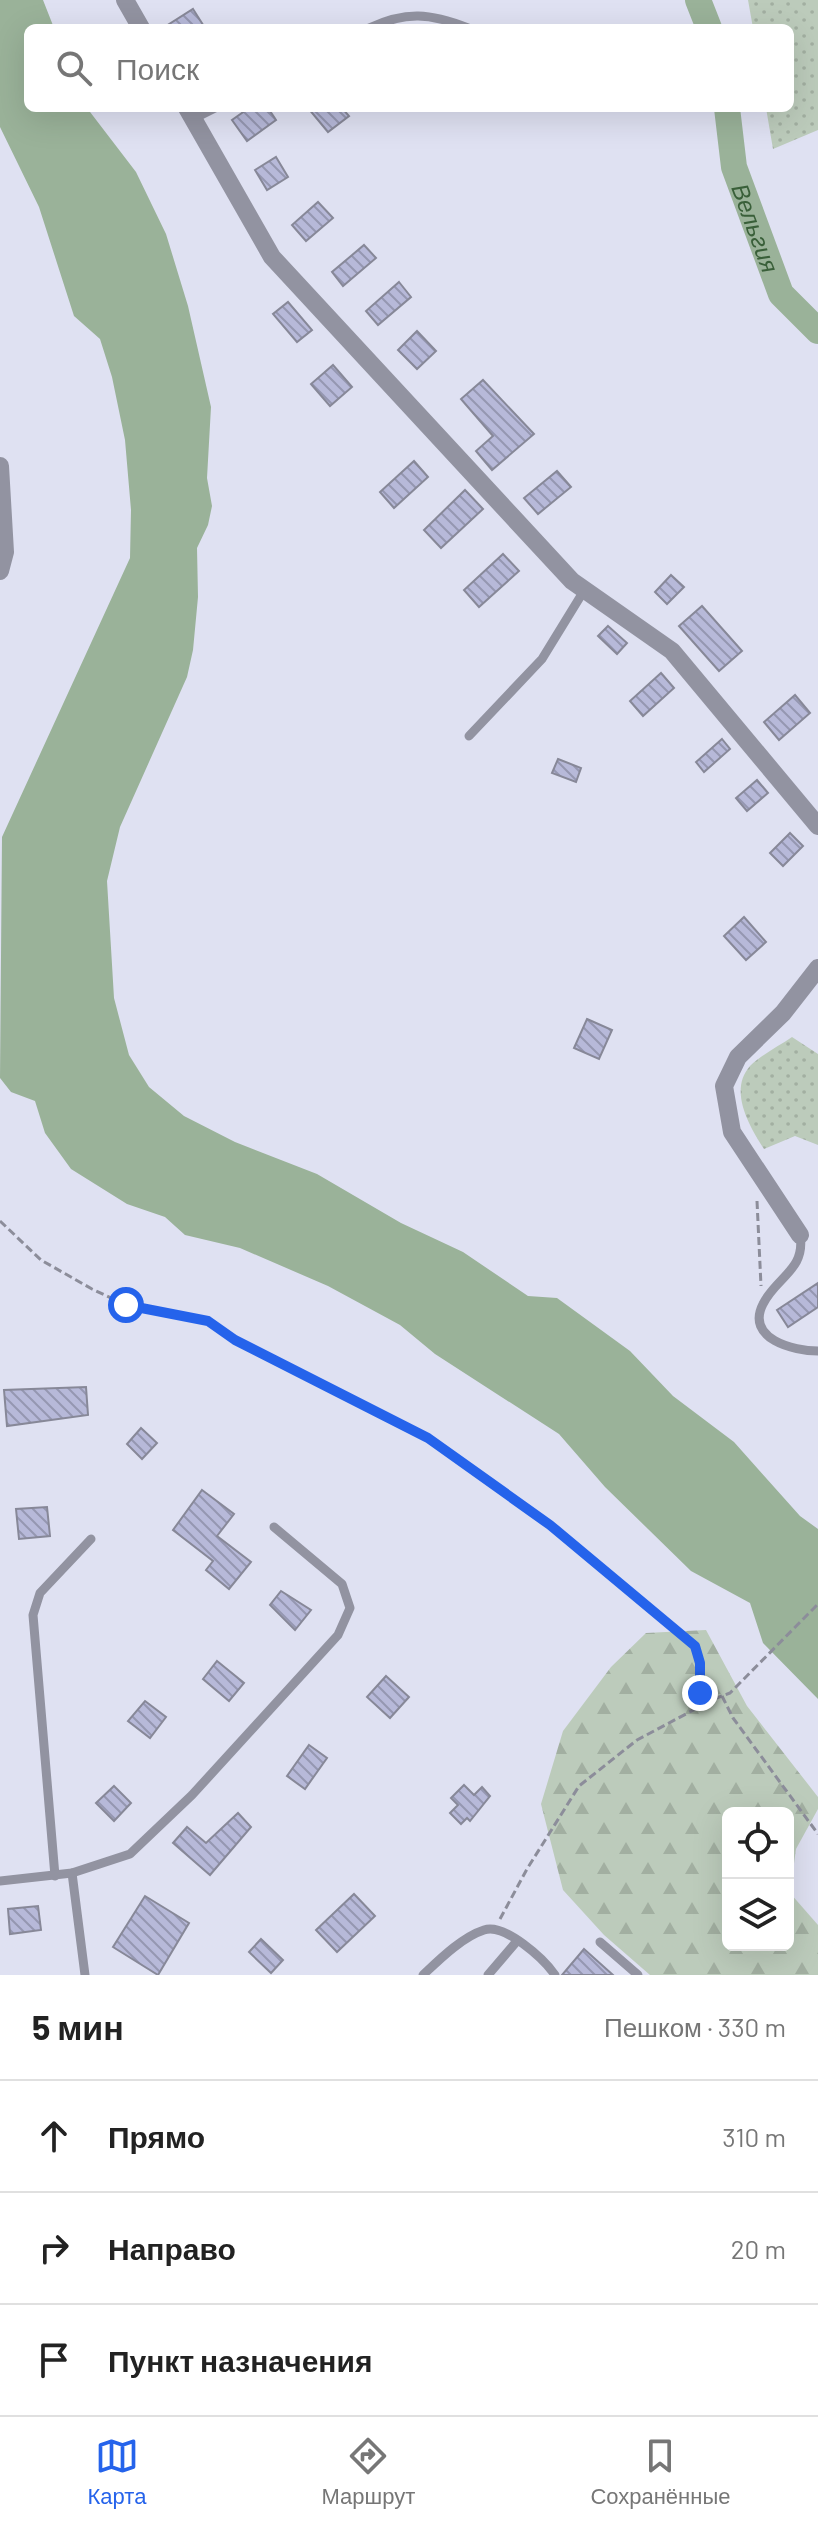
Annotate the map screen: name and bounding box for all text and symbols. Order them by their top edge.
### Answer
search box [24,24,794,112]
icon: search [52,46,96,90]
text: Поиск [116,50,199,86]
water label: Вельгия [727,179,786,276]
route start [108,1287,144,1323]
route end [682,1675,718,1711]
map controls [722,1807,794,1951]
button: locate [722,1807,794,1879]
button: layers [722,1879,794,1951]
text: 5 мин [32,2006,124,2047]
text: Пешком · 330 m [604,2011,786,2042]
icon: ahead [32,2114,76,2158]
text: Прямо [108,2118,205,2154]
text: 310 m [722,2121,786,2152]
icon: right [32,2226,76,2270]
text: Направо [108,2230,236,2266]
text: 20 m [731,2233,786,2264]
icon: arrive [32,2338,76,2382]
text: Пункт назначения [108,2342,372,2378]
tab: Карта [88,2434,146,2510]
tab: Маршрут [322,2434,415,2510]
tab: Сохранённые [590,2434,730,2510]

